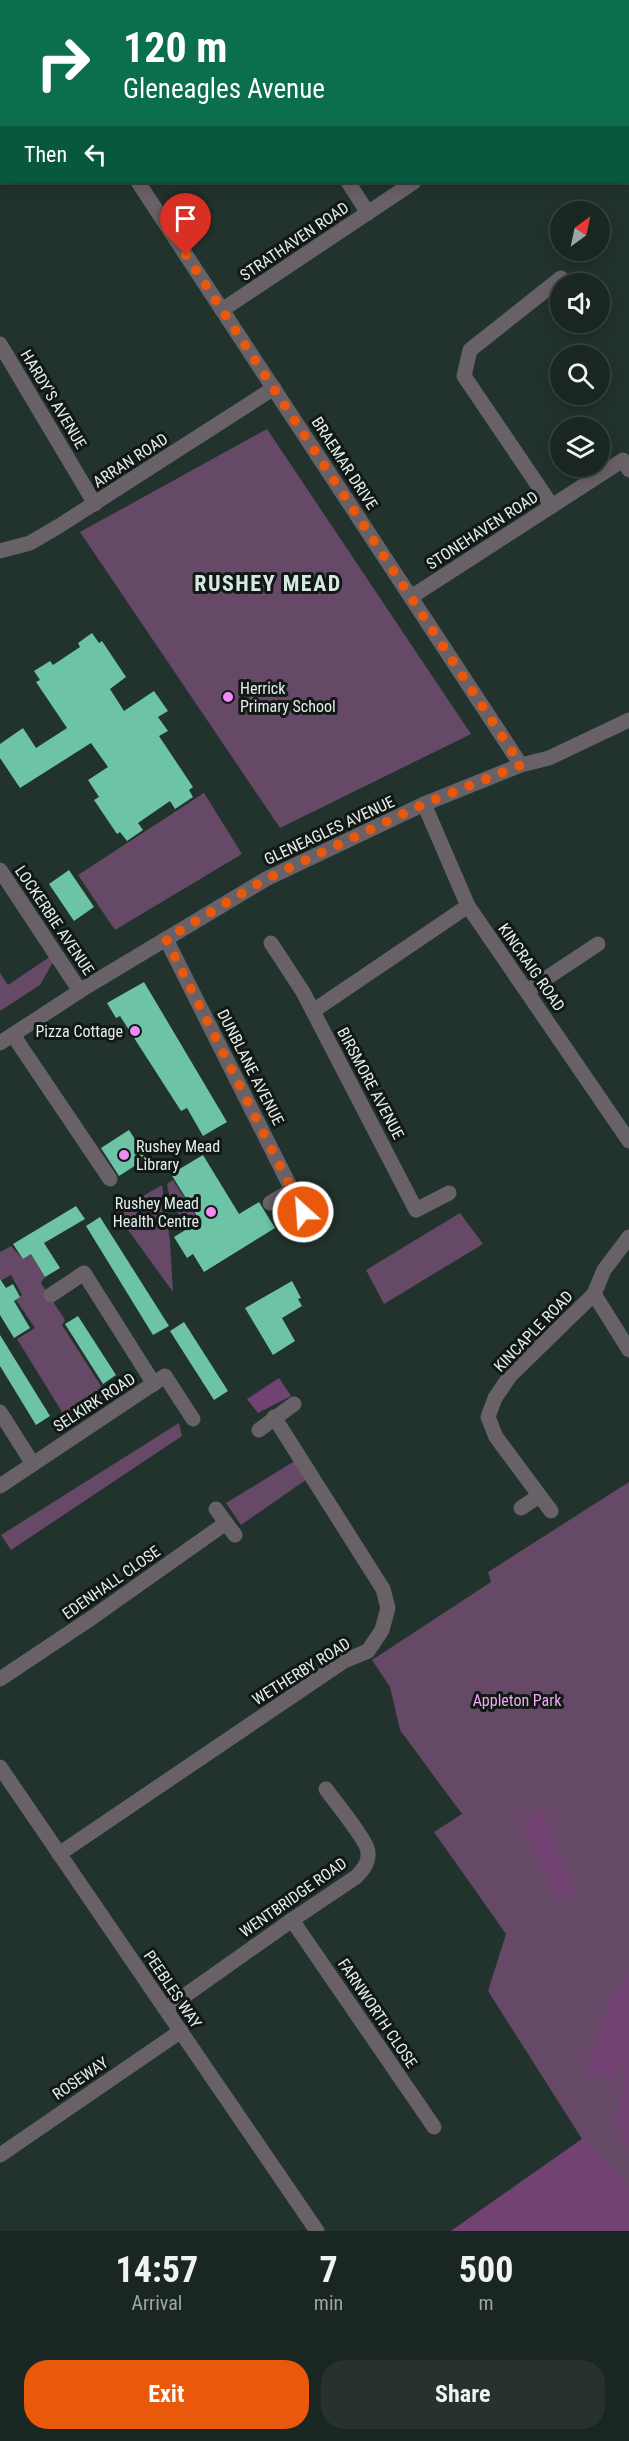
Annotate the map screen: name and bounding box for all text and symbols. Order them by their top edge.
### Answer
text: 120 m [123,23,228,72]
icon: right [24,24,102,102]
text: Gleneagles Avenue [123,73,325,105]
icon: left [79,138,112,171]
text: Then [24,142,67,167]
pin [160,193,211,255]
street label: STRATHAVEN ROAD [236,198,352,285]
north arrow [550,201,610,261]
map controls [550,201,610,477]
icon: arrive [169,202,202,235]
button: sound [550,273,610,333]
button: search [550,345,610,405]
street label: HARDY'S AVENUE [17,346,91,452]
street label: BRAEMAR DRIVE [308,413,382,513]
button: layers [550,417,610,477]
street label: ARRAN ROAD [89,429,171,492]
street label: STONEHAVEN ROAD [423,487,542,574]
district label: RUSHEY MEAD [194,571,342,596]
place label: Herrick Primary School [240,679,336,716]
marker: Herrick Primary School [221,690,235,704]
street label: GLENEAGLES AVENUE [261,792,397,869]
street label: LOCKERBIE AVENUE [11,862,98,979]
street label: KINCRAIG ROAD [494,920,569,1015]
street label: DUNBLANE AVENUE [213,1006,288,1128]
place label: Pizza Cottage [35,1022,123,1041]
marker: Pizza Cottage [128,1024,142,1038]
street label: BIRSMORE AVENUE [333,1024,408,1142]
place label: Rushey Mead Library [136,1137,220,1174]
marker: Rushey Mead Library [117,1148,131,1162]
position arrow [271,1180,335,1244]
place label: Rushey Mead Health Centre [113,1194,199,1231]
marker: Rushey Mead Health Centre [204,1205,218,1219]
street label: KINCAPLE ROAD [490,1287,577,1376]
street label: SELKIRK ROAD [50,1369,139,1436]
street label: EDENHALL CLOSE [59,1542,164,1623]
street label: WETHERBY ROAD [249,1634,354,1709]
park label: Appleton Park [473,1691,562,1710]
street label: WENTBRIDGE ROAD [236,1854,350,1941]
street label: PEEBLES WAY [140,1947,206,2032]
street label: FARNWORTH CLOSE [334,1955,421,2072]
street label: ROSEWAY [49,2053,112,2104]
text: 14:57 [116,2249,198,2291]
text: 7 [319,2249,338,2291]
text: 500 [459,2249,513,2291]
text: Arrival [131,2291,182,2315]
text: min [314,2291,343,2315]
text: m [479,2291,494,2315]
button: Exit [24,2360,309,2429]
button: Share [321,2360,605,2429]

